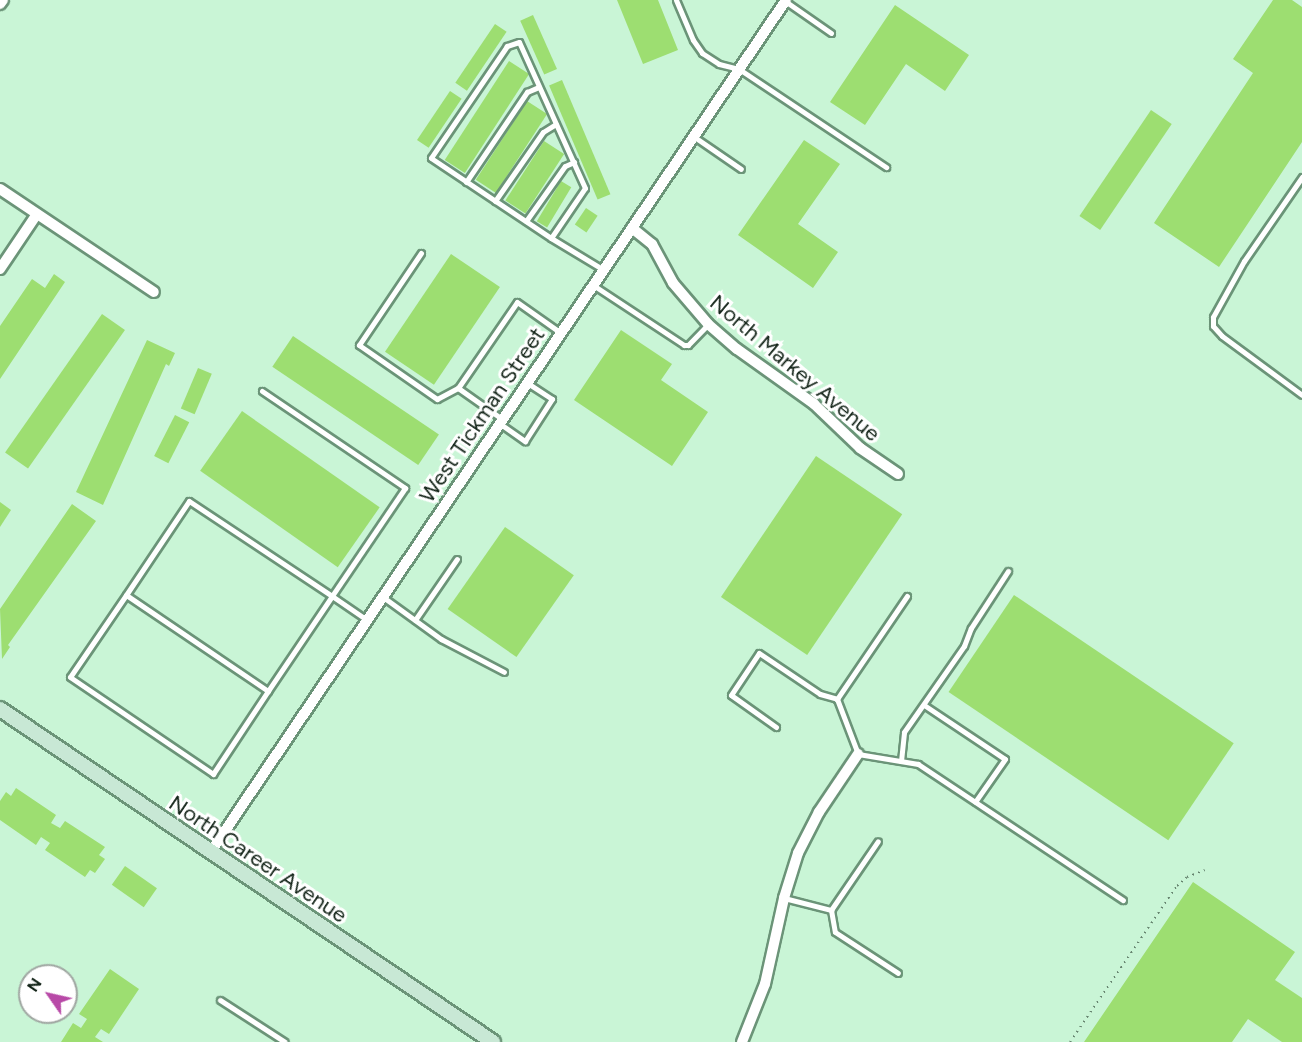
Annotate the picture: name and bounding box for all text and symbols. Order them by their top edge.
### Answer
street label: North Markey Avenue [705,289,885,447]
street label: West Tickman Street [414,323,550,507]
street label: North Career Avenue [164,790,352,928]
north arrow [18,964,78,1024]
text: N [23,974,46,995]

